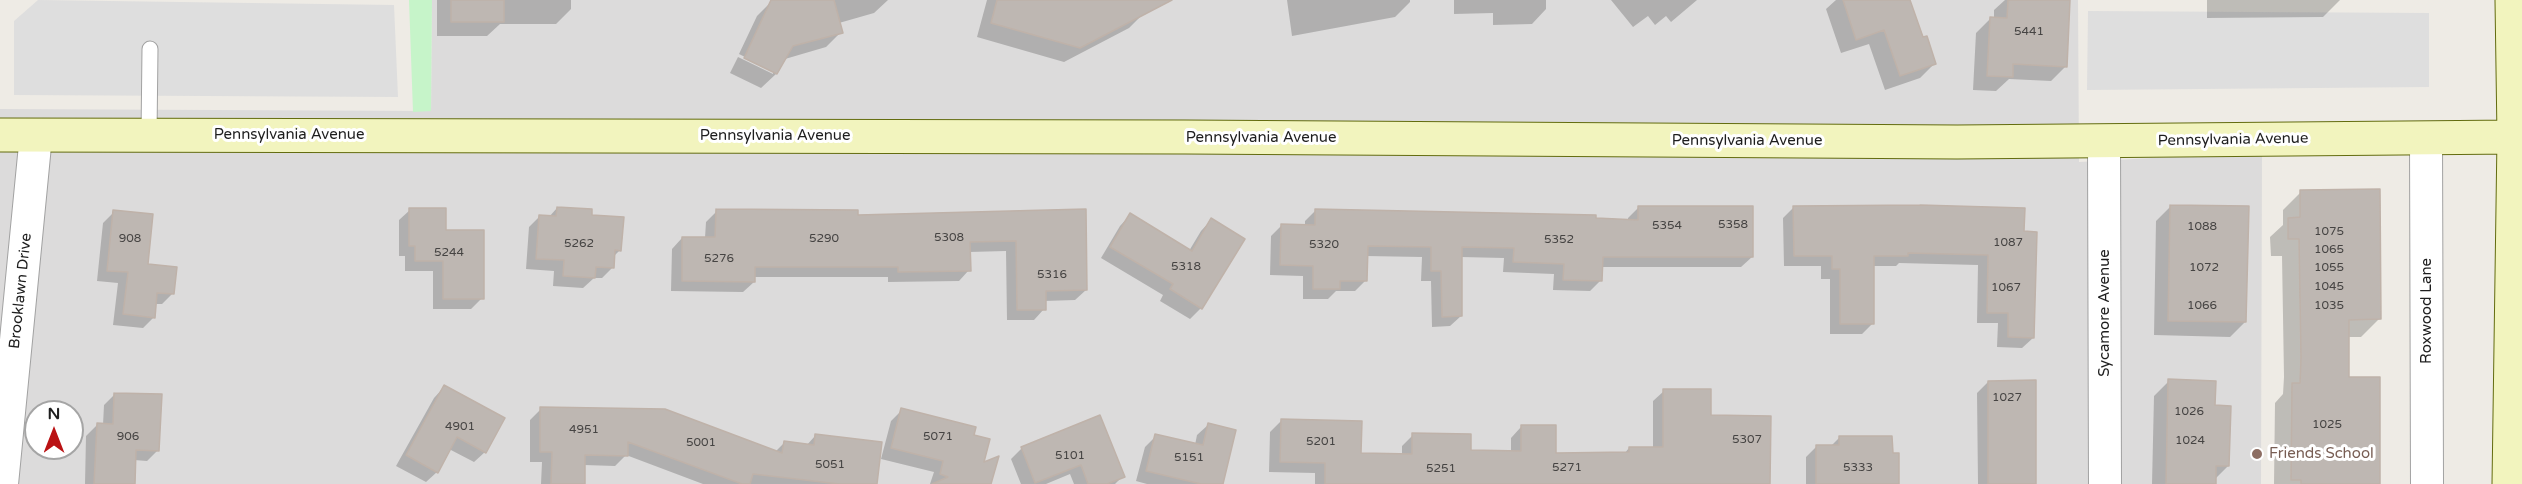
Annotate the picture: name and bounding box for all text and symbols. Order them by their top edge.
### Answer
house number: 5441 [2014,25,2044,39]
street label: Pennsylvania Avenue [214,126,364,144]
street label: Pennsylvania Avenue [700,127,850,145]
street label: Pennsylvania Avenue [1186,129,1336,147]
street label: Pennsylvania Avenue [2157,130,2309,150]
street label: Pennsylvania Avenue [1672,132,1822,150]
house number: 5358 [1718,218,1748,232]
house number: 5354 [1652,219,1682,233]
house number: 1088 [2187,220,2217,234]
house number: 1075 [2314,225,2344,239]
house number: 5308 [934,231,964,245]
street label: Brooklawn Drive [6,232,36,350]
house number: 908 [119,232,141,246]
house number: 5290 [809,232,839,246]
house number: 5352 [1544,233,1574,247]
house number: 1087 [1993,236,2023,250]
house number: 5262 [564,237,594,251]
house number: 5320 [1309,238,1339,252]
house number: 1065 [2314,243,2344,257]
house number: 5244 [434,246,464,260]
street label: Sycamore Avenue [2096,249,2114,377]
house number: 5276 [704,252,734,266]
street label: Roxwood Lane [2418,258,2436,364]
house number: 5318 [1171,260,1201,274]
house number: 1072 [2189,261,2219,275]
house number: 1055 [2314,261,2344,275]
house number: 5316 [1037,268,1067,282]
house number: 1045 [2314,280,2344,294]
house number: 1067 [1991,281,2021,295]
house number: 1066 [2187,299,2217,313]
house number: 1035 [2314,299,2344,313]
house number: 1027 [1992,391,2022,405]
north arrow [24,400,84,460]
text: N [48,404,60,424]
house number: 1026 [2174,405,2204,419]
house number: 1025 [2312,418,2342,432]
house number: 4901 [445,420,475,434]
house number: 4951 [569,423,599,437]
house number: 906 [117,430,139,444]
house number: 5071 [923,430,953,444]
house number: 5307 [1732,433,1762,447]
house number: 1024 [2175,434,2205,448]
house number: 5201 [1306,435,1336,449]
house number: 5001 [686,436,716,450]
place label: Friends School [2269,445,2374,463]
marker: Friends School [2250,447,2264,461]
house number: 5101 [1055,449,1085,463]
house number: 5151 [1174,451,1204,465]
house number: 5051 [815,458,845,472]
house number: 5271 [1552,461,1582,475]
house number: 5333 [1843,461,1873,475]
house number: 5251 [1426,462,1456,476]

